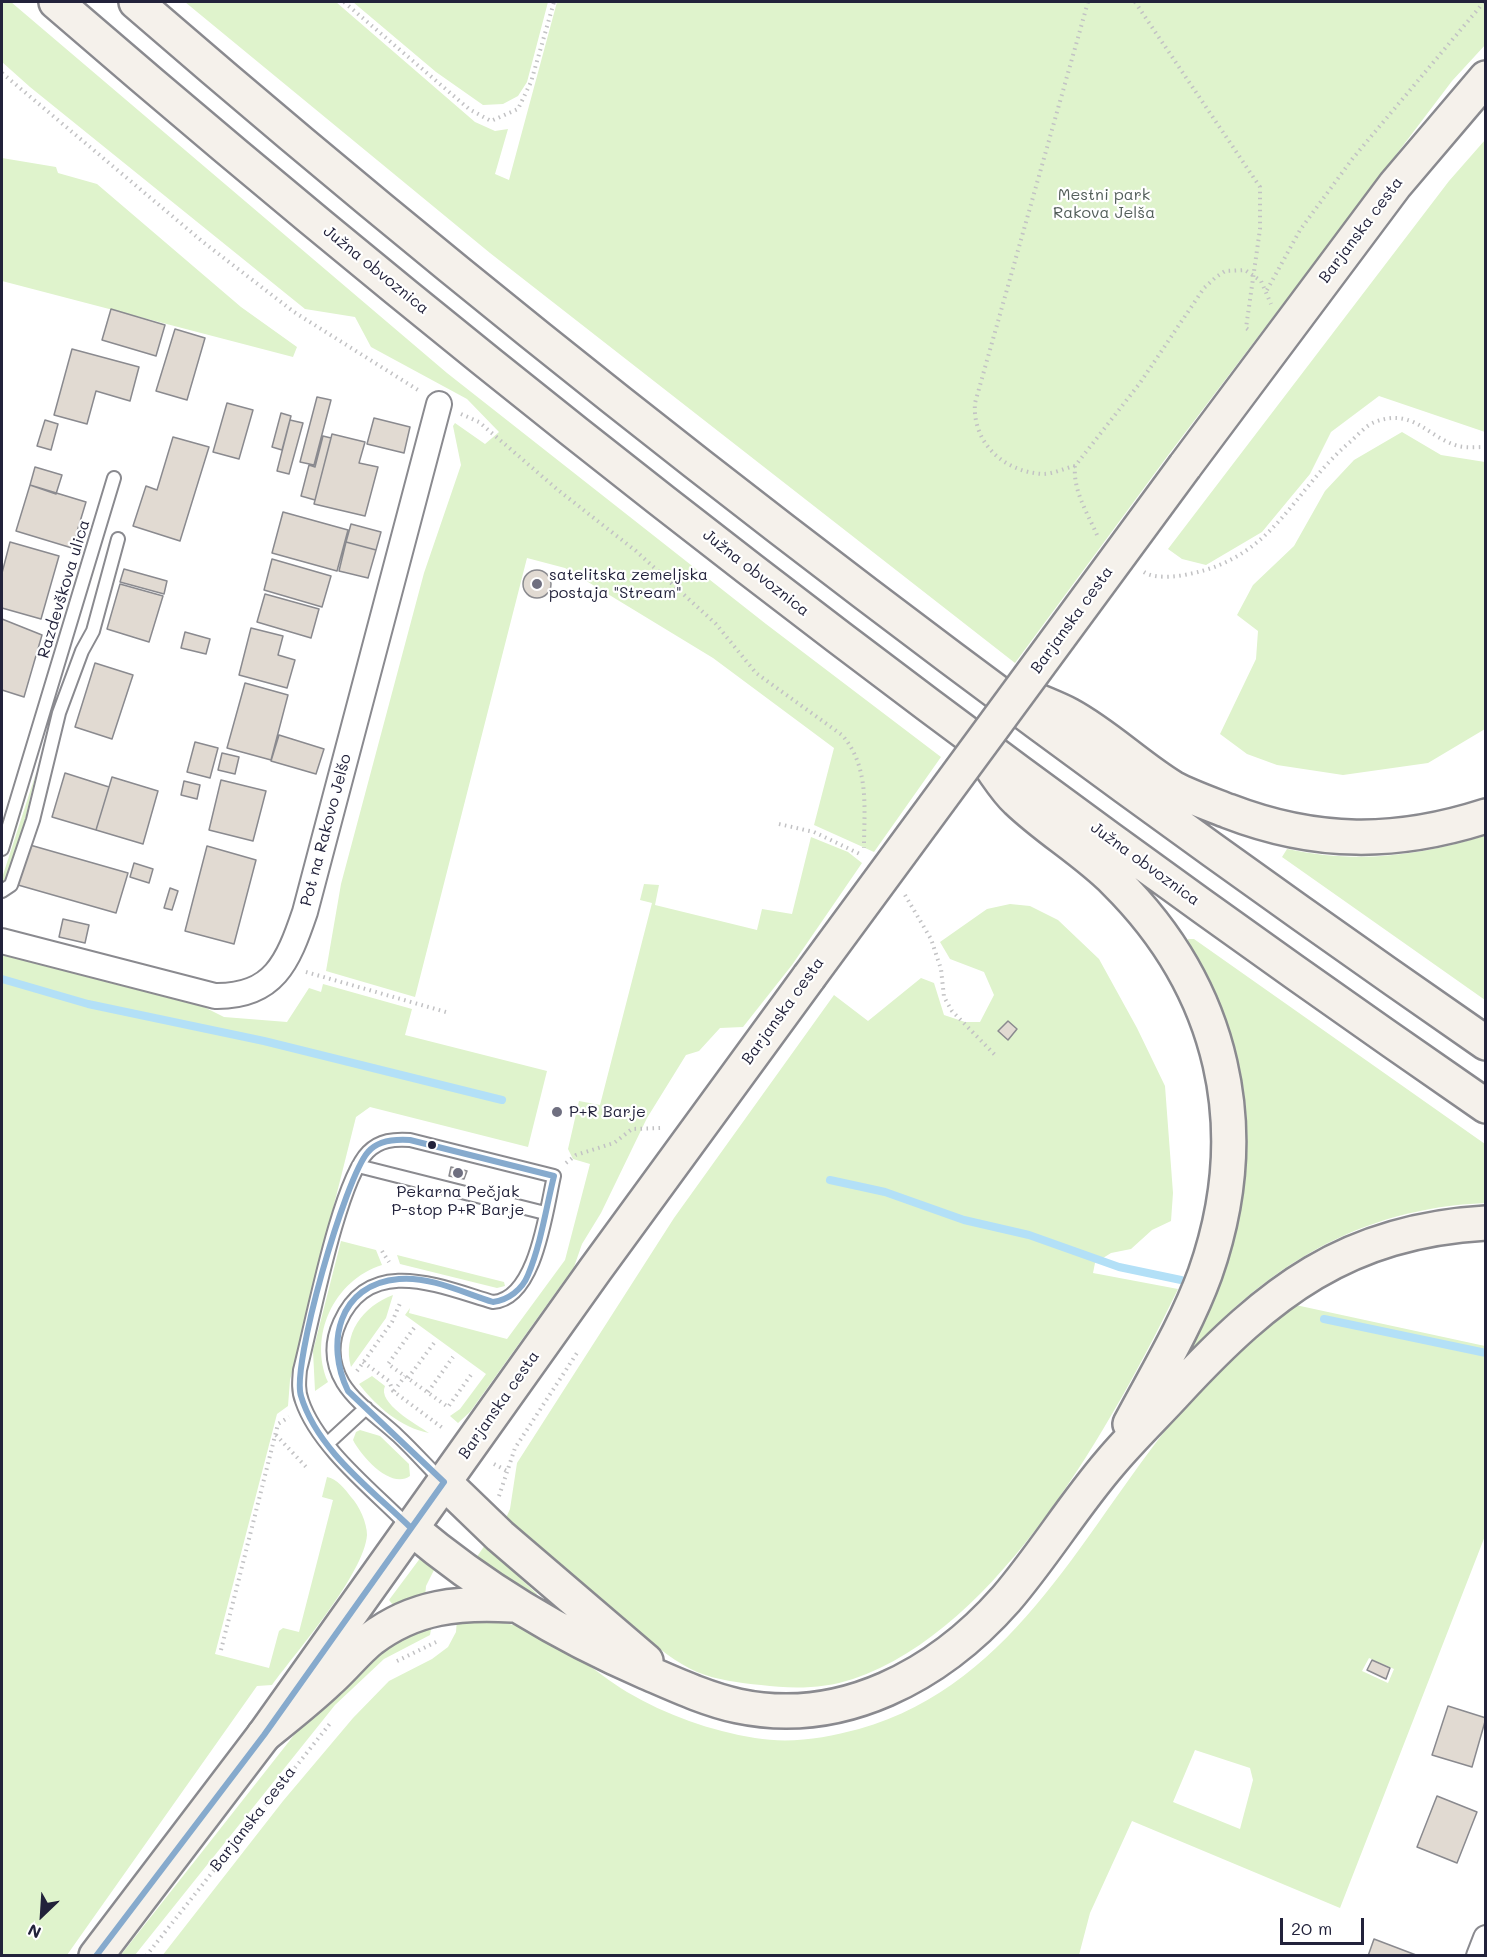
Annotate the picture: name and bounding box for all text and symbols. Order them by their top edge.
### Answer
street label: Barjanska cesta [1315,173,1407,287]
park label: Mestni park Rakova Jelša [1053,185,1155,223]
street label: Južna obvoznica [319,222,433,318]
street label: Razdevškova ulica [34,517,94,661]
street label: Južna obvoznica [699,525,813,621]
street label: Barjanska cesta [1027,563,1117,677]
place label: satelitska zemeljska postaja "Stream" [549,565,708,603]
marker: satelitska zemeljska postaja "Stream" [530,577,544,591]
street label: Pot na Rakovo Jelšo [296,752,356,908]
street label: Južna obvoznica [1087,818,1203,910]
street label: Barjanska cesta [738,954,828,1068]
place label: P+R Barje [569,1102,646,1122]
marker: P+R Barje [550,1105,564,1119]
unlabelled marker [426,1139,438,1151]
marker: Pekarna Pečjak P-stop P+R Barje [451,1166,465,1180]
place label: Pekarna Pečjak P-stop P+R Barje [392,1182,524,1220]
street label: Barjanska cesta [455,1347,543,1463]
street label: Barjanska cesta [206,1763,300,1875]
north arrow [12,1885,72,1945]
scale bar [1283,1906,1367,1944]
text: 20 m [1291,1916,1332,1940]
text: N [24,1920,44,1944]

